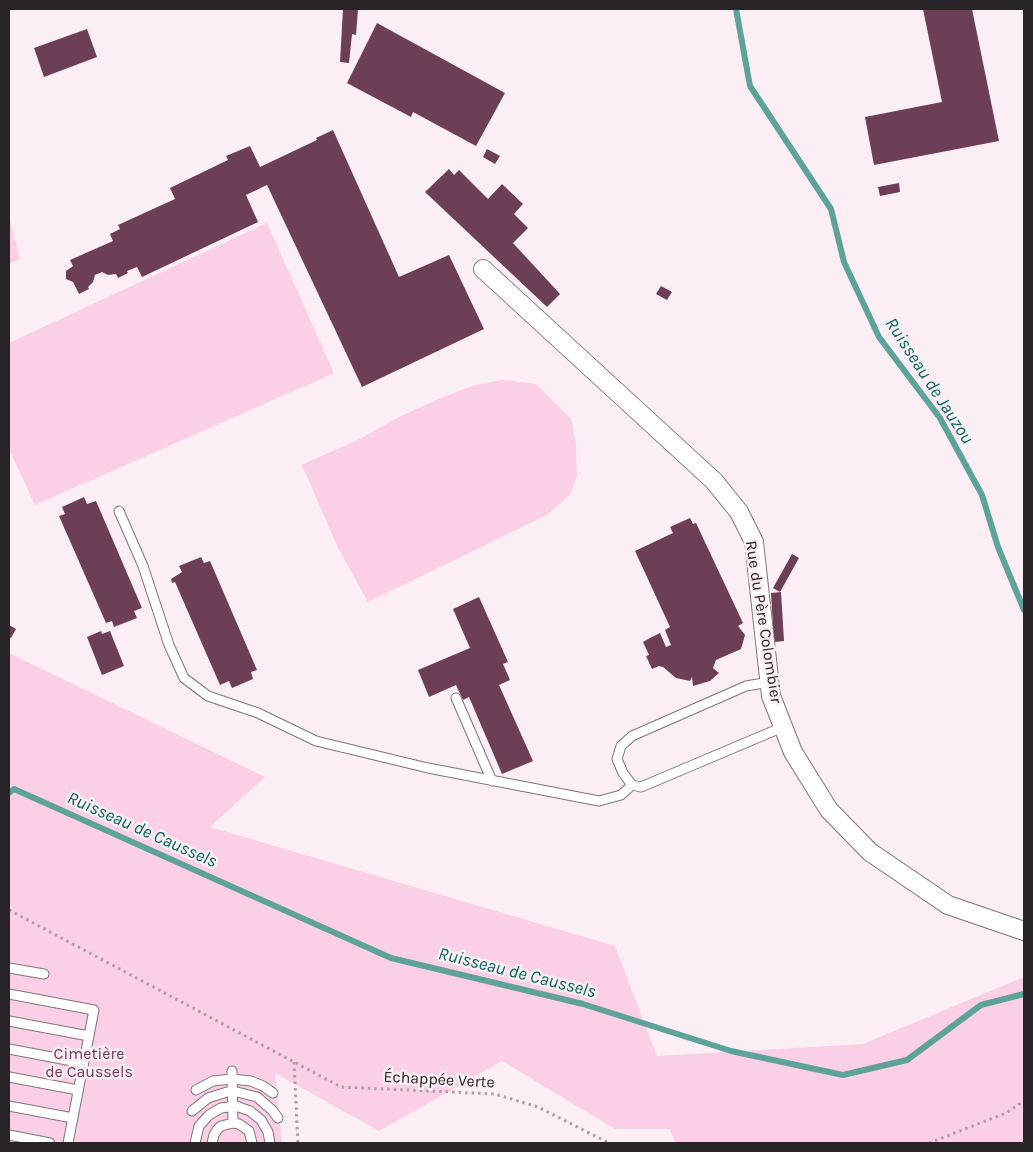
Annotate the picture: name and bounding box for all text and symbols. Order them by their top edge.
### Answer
water label: Ruisseau de Jauzou [880,314,978,448]
street label: Rue du Père Colombier [741,539,785,705]
water label: Ruisseau de Caussels [64,787,220,873]
water label: Ruisseau de Caussels [436,943,598,1003]
park label: Cimetière de Caussels [45,1044,133,1082]
street label: Échappée Verte [383,1067,495,1093]

